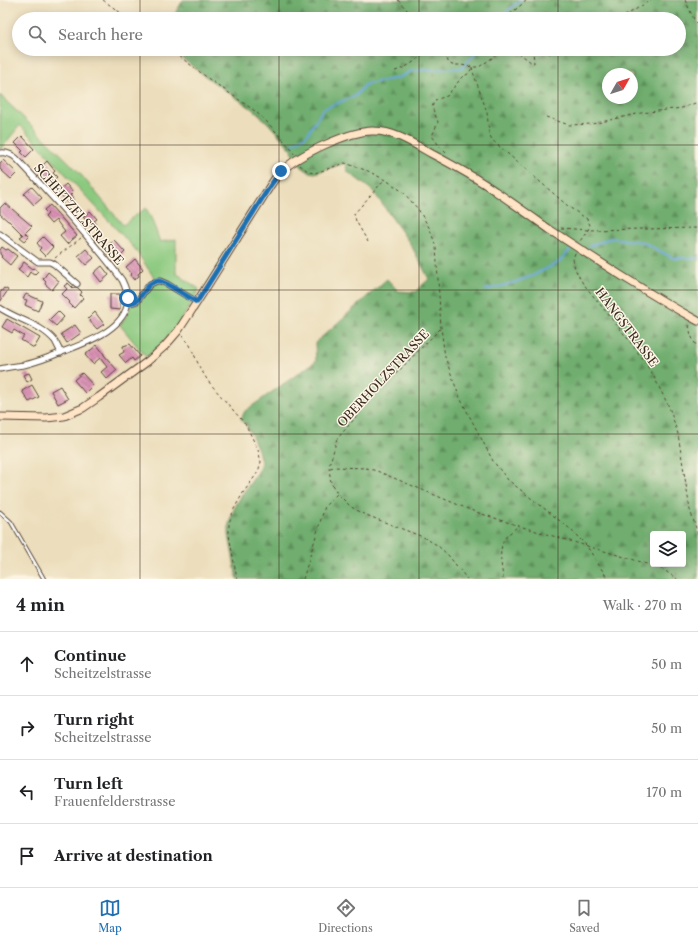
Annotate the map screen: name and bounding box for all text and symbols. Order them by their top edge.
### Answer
search box [12,12,686,56]
icon: search [26,23,48,45]
text: Search here [58,25,143,44]
north arrow [602,68,638,104]
street label: SCHEITZELSTRASSE [31,160,127,268]
route end [272,162,290,180]
street label: HANGSTRASSE [592,284,662,370]
route start [119,289,137,307]
street label: OBERHOLZSTRASSE [334,326,432,430]
map controls [650,531,686,567]
button: layers [650,531,686,567]
text: 4 min [16,595,65,615]
text: Walk · 270 m [603,597,682,613]
text: Continue [54,646,126,665]
icon: ahead [16,653,38,675]
text: 50 m [651,656,682,672]
text: Scheitzelstrasse [54,665,151,681]
text: Turn right [54,710,134,729]
icon: right [16,717,38,739]
text: 50 m [651,720,682,736]
text: Scheitzelstrasse [54,729,151,745]
text: Turn left [54,774,123,793]
icon: left [16,781,38,803]
text: 170 m [646,784,682,800]
text: Frauenfelderstrasse [54,793,175,809]
icon: arrive [16,845,38,867]
text: Arrive at destination [54,846,213,865]
tab: Map [98,897,122,935]
tab: Directions [318,897,373,935]
tab: Saved [569,897,600,935]

